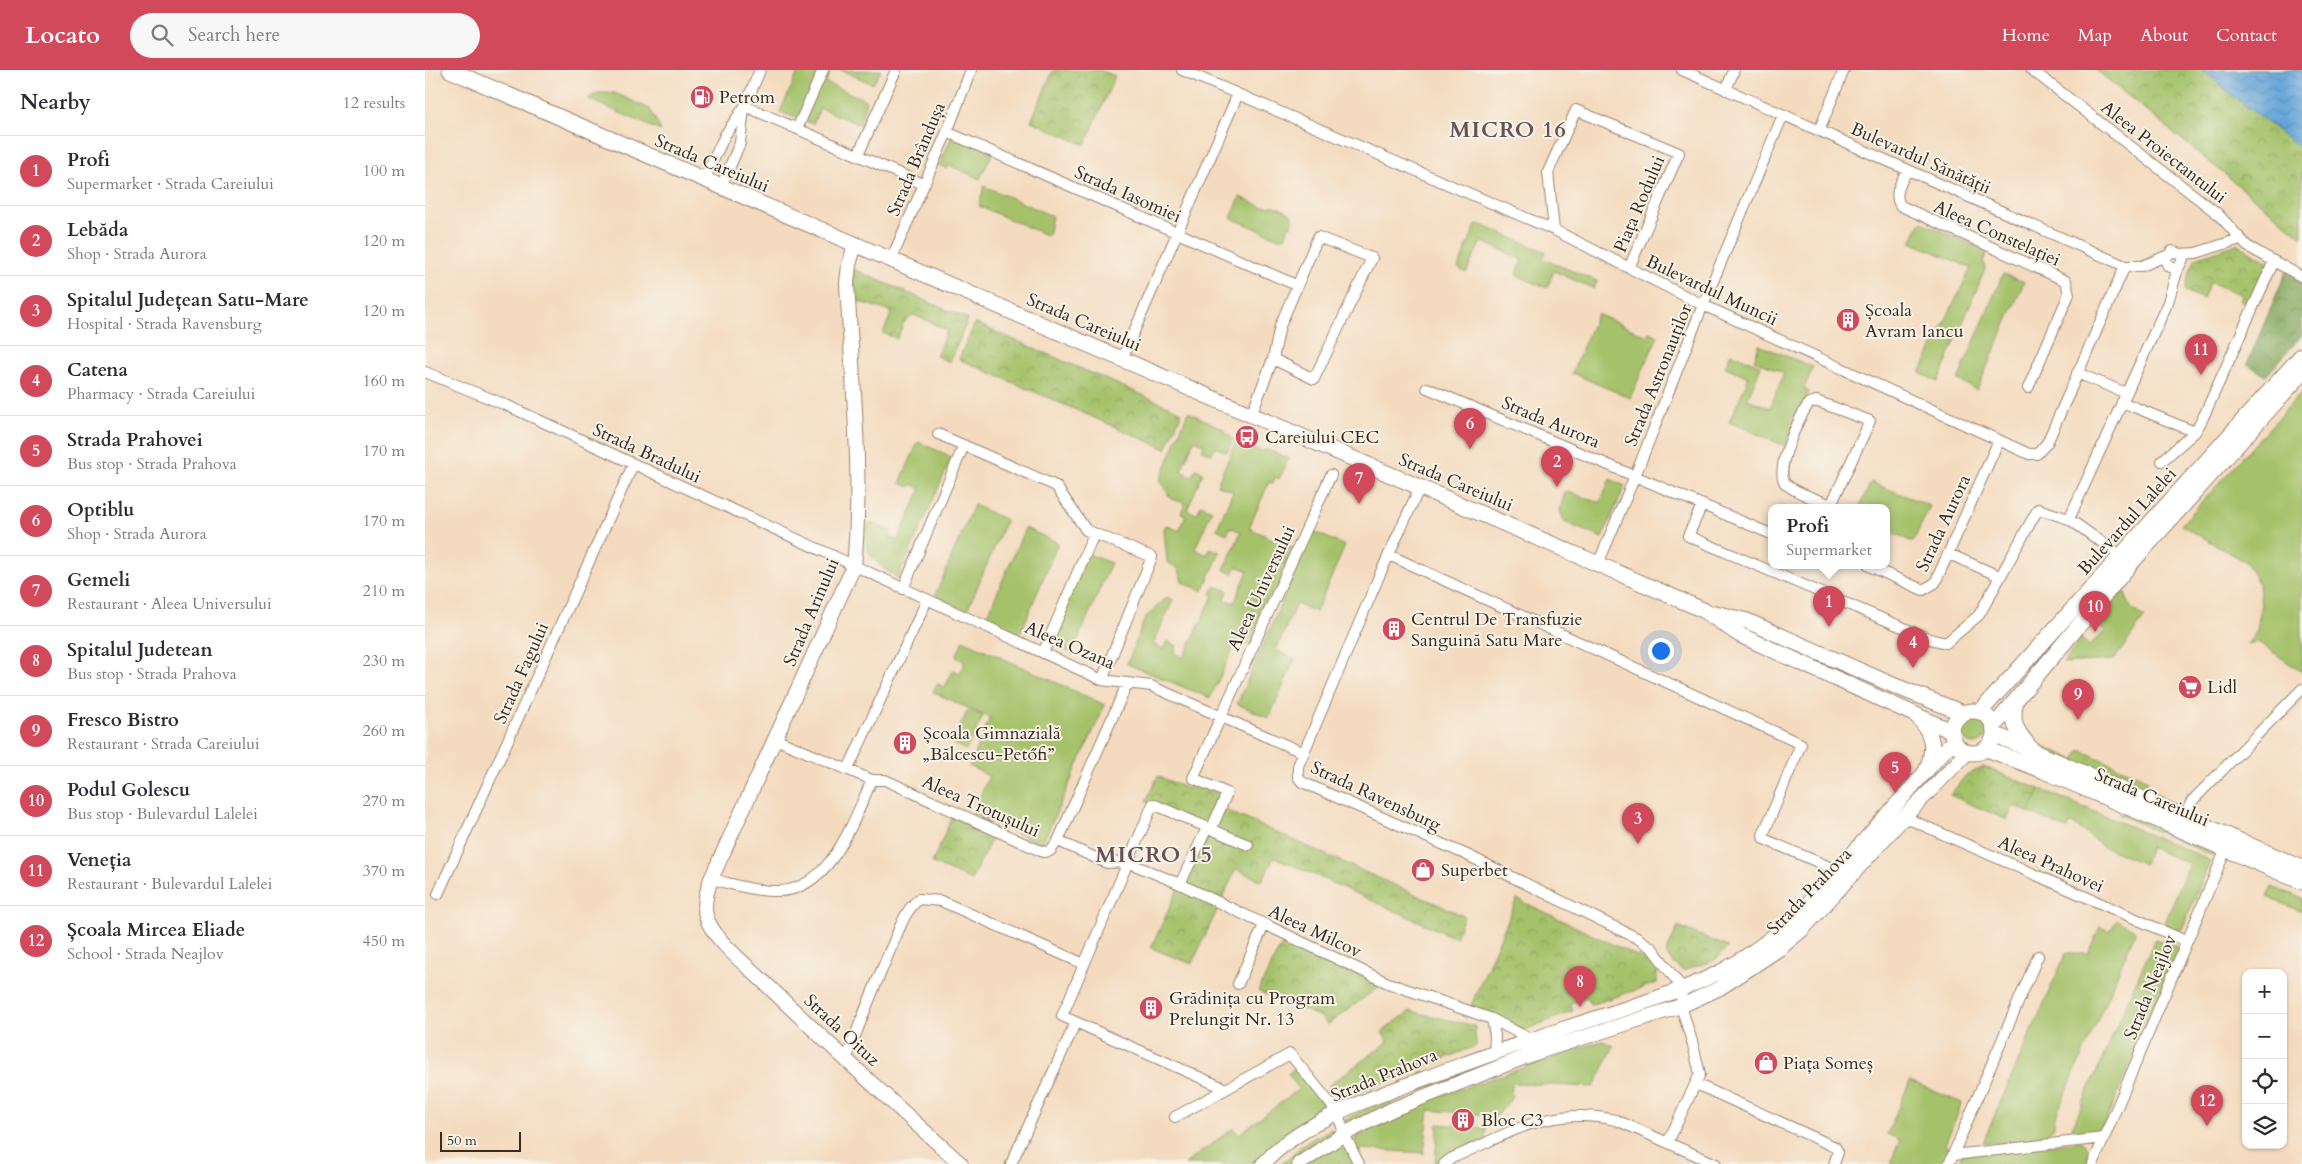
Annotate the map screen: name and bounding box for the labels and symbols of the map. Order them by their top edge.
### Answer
fuel station icon: Petrom [689,84,715,110]
place label: Petrom [719,85,776,110]
street label: Aleea Proiectantului [2096,95,2232,210]
street label: Strada Brândușa [881,98,952,220]
district label: MICRO 16 [1449,115,1567,145]
street label: Bulevardul Sănătății [1847,116,1995,201]
street label: Strada Careiului [651,128,773,199]
street label: Piața Rodului [1608,152,1671,256]
street label: Strada Iasomiei [1070,160,1185,229]
street label: Aleea Constelației [1929,194,2064,273]
street label: Bulevardul Muncii [1642,249,1782,332]
street label: Strada Careiului [1023,287,1145,358]
place label: Școala Avram Iancu [1865,298,1964,344]
street label: Strada Astronauților [1618,300,1699,450]
building icon: Școala Avram Iancu [1835,307,1861,333]
pin: 11 [2185,334,2217,375]
street label: Strada Aurora [1498,391,1604,454]
pin: 6 [1454,408,1486,449]
street label: Strada Bradului [589,417,705,489]
bus stop icon: Careiului CEC [1234,424,1260,450]
place label: Careiului CEC [1265,425,1379,450]
pin: 2 [1541,446,1573,487]
street label: Strada Careiului [1395,447,1517,518]
street label: Bulevardul Lalelei [2072,462,2182,580]
pin: 7 [1343,463,1375,504]
street label: Strada Aurora [1910,470,1977,576]
street label: Aleea Universului [1221,521,1301,655]
street label: Strada Arinului [777,554,845,670]
pin: 1 [1813,586,1845,627]
pin: 10 [2079,591,2111,632]
place label: Centrul De Transfuzie Sanguină Satu Mare [1411,607,1583,653]
street label: Aleea Ozana [1021,615,1119,676]
building icon: Centrul De Transfuzie Sanguină Satu Mare [1381,616,1407,642]
street label: Strada Fagului [488,618,555,728]
pin: 4 [1897,627,1929,668]
your location [1648,638,1674,664]
supermarket icon: Lidl [2177,674,2203,700]
place label: Lidl [2207,675,2238,700]
pin: 9 [2062,679,2094,720]
place label: Școala Gimnazială „Bălcescu-Petőfi” [923,721,1061,767]
building icon: Școala Gimnazială „Bălcescu-Petőfi” [892,730,918,756]
pin: 5 [1879,752,1911,793]
street label: Strada Ravensburg [1307,755,1446,838]
street label: Strada Careiului [2091,762,2213,833]
street label: Aleea Trotușului [918,769,1044,844]
pin: 3 [1622,803,1654,844]
street label: Aleea Prahovei [1994,830,2108,899]
district label: MICRO 15 [1095,840,1213,870]
street label: Strada Prahova [1761,842,1858,941]
shop icon: Superbet [1410,857,1436,883]
place label: Superbet [1441,858,1508,883]
street label: Aleea Milcov [1264,899,1366,964]
street label: Strada Neajlov [2118,930,2183,1043]
pin: 8 [1564,966,1596,1007]
place label: Grădinița cu Program Prelungit Nr. 13 [1169,986,1336,1032]
street label: Strada Oituz [798,989,885,1072]
building icon: Grădinița cu Program Prelungit Nr. 13 [1138,995,1164,1021]
street label: Strada Prahova [1327,1043,1441,1108]
shop icon: Piața Someș [1753,1050,1779,1076]
place label: Piața Someș [1783,1051,1873,1076]
pin: 12 [2191,1085,2223,1126]
building icon: Bloc C3 [1450,1107,1476,1133]
place label: Bloc C3 [1481,1108,1544,1133]
scale bar [440,1129,521,1152]

